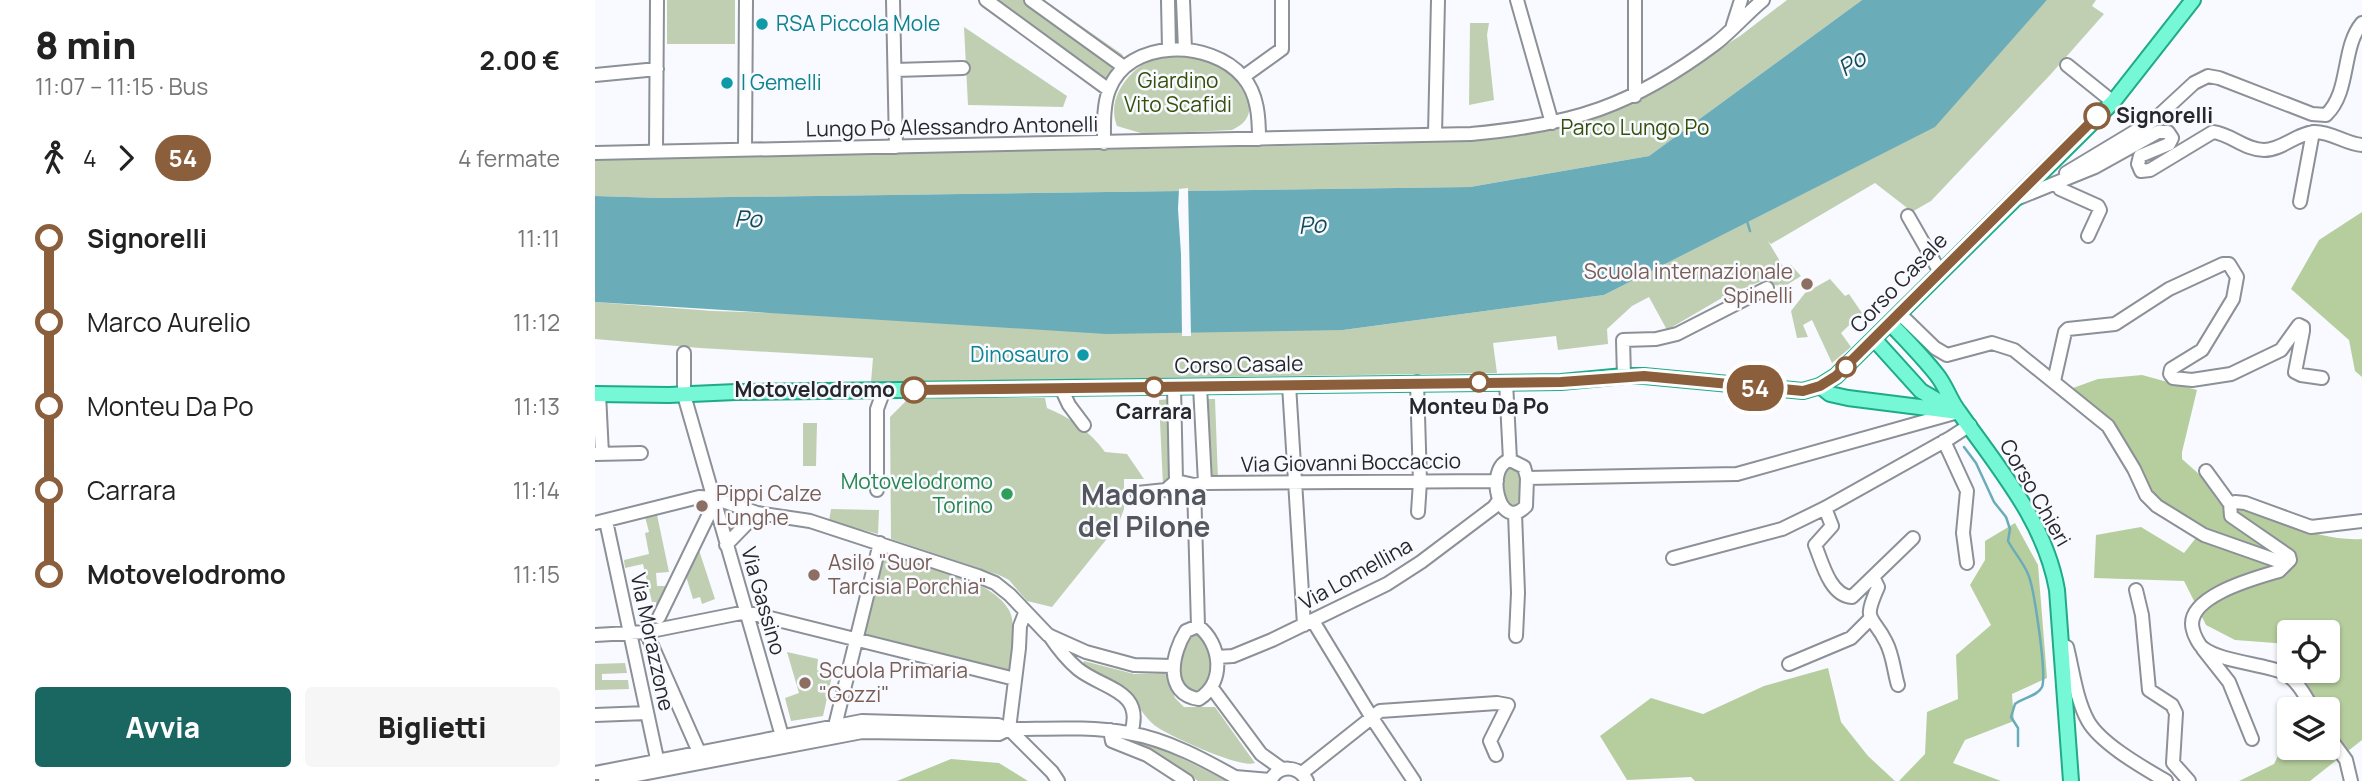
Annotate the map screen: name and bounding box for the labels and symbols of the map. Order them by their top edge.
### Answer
place label: RSA Piccola Mole [776,9,940,37]
marker: RSA Piccola Mole [754,16,770,32]
water label: Po [1831,41,1873,83]
park label: Giardino Vito Scafidi [1124,66,1232,118]
place label: I Gemelli [741,68,822,96]
marker: I Gemelli [719,75,735,91]
place label: Signorelli [2116,101,2213,129]
marker: Signorelli [2084,103,2110,129]
street label: Lungo Po Alessandro Antonelli [805,109,1098,143]
park label: Parco Lungo Po [1561,113,1709,141]
water label: Po [734,202,763,234]
water label: Po [1297,207,1328,241]
street label: Corso Casale [1843,226,1953,338]
place label: Scuola internazionale Spinelli [1584,257,1793,309]
marker: Scuola internazionale Spinelli [1799,276,1815,292]
place label: Dinosauro [970,340,1069,368]
marker: Dinosauro [1075,347,1091,363]
street label: Corso Casale [1174,349,1304,379]
unlabelled marker [1836,357,1856,377]
line badge: 54 [1723,365,1787,411]
marker: Monteu Da Po [1469,372,1489,392]
place label: Motovelodromo [735,375,895,403]
marker: Motovelodromo [901,377,927,403]
marker: Carrara [1144,377,1164,397]
place label: Monteu Da Po [1409,392,1549,420]
place label: Carrara [1116,397,1192,425]
street label: Corso Chieri [1994,434,2078,551]
street label: Via Giovanni Boccaccio [1241,446,1461,478]
place label: Motovelodromo Torino [841,467,993,519]
district label: Madonna del Pilone [1078,475,1210,545]
place label: Pippi Calze Lunghe [716,479,822,531]
marker: Motovelodromo Torino [999,486,1015,502]
marker: Pippi Calze Lunghe [694,498,710,514]
street label: Via Lomellina [1294,531,1417,616]
street label: Via Gassino [735,543,793,658]
place label: Asilo "Suor Tarcisia Porchia" [828,548,987,600]
marker: Asilo "Suor Tarcisia Porchia" [806,567,822,583]
street label: Via Morazzone [625,570,681,713]
place label: Scuola Primaria "Gozzi" [819,656,968,708]
marker: Scuola Primaria "Gozzi" [797,675,813,691]

